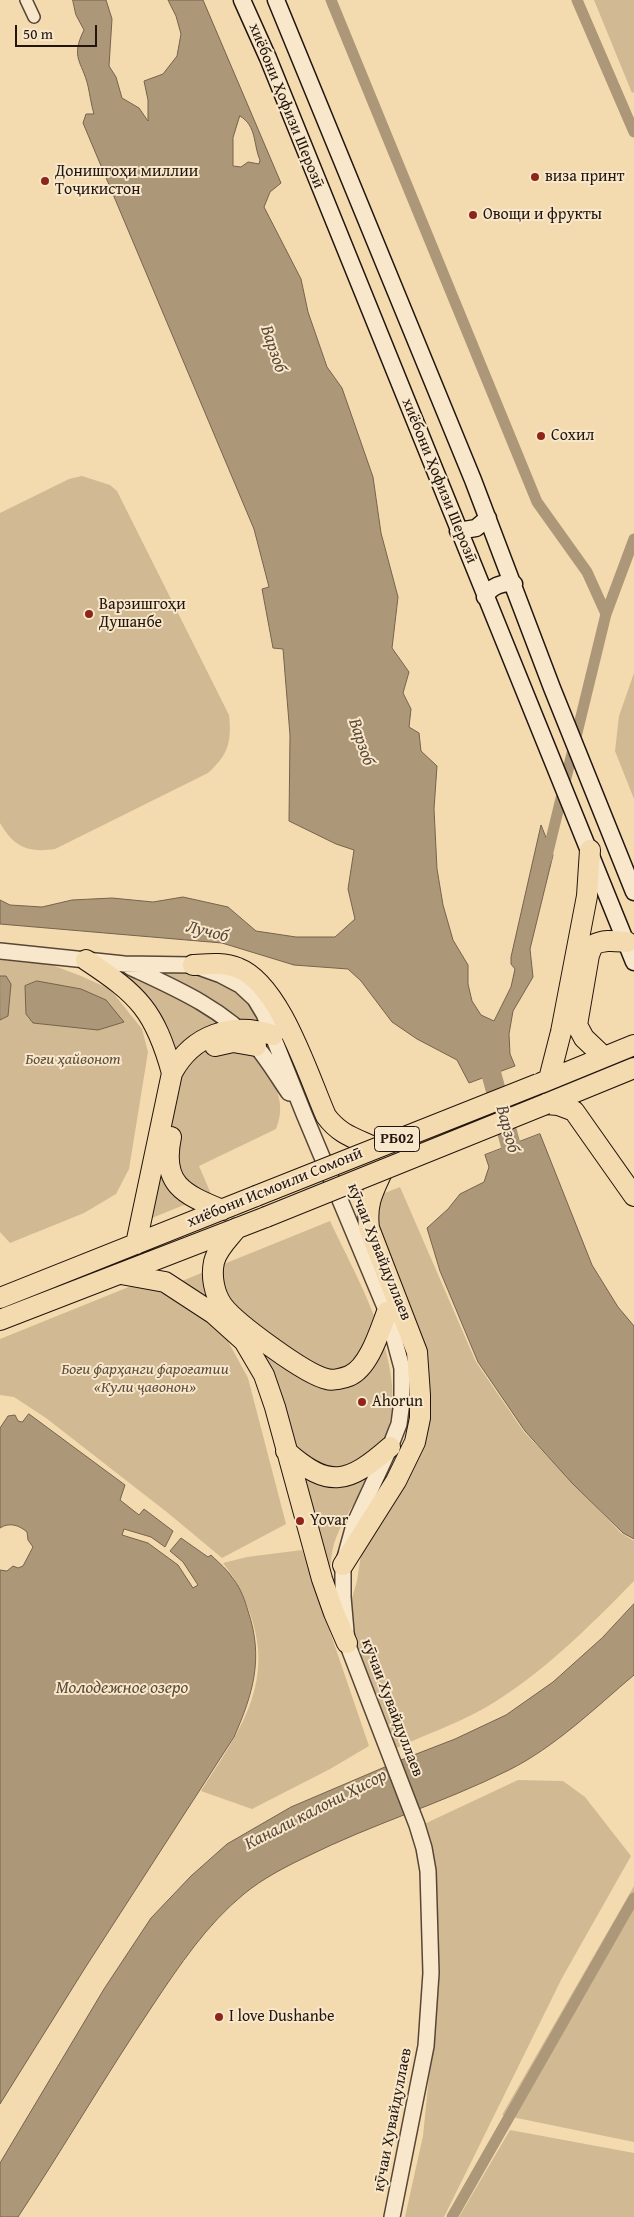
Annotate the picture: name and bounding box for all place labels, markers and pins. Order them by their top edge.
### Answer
place label: Донишгоҳи миллии Тоҷикистон [55,162,198,200]
place label: виза принт [545,167,625,187]
marker: виза принт [529,171,541,183]
marker: Донишгоҳи миллии Тоҷикистон [39,175,51,187]
place label: Овощи и фрукты [483,205,602,225]
marker: Овощи и фрукты [467,209,479,221]
place label: Сохил [551,426,594,446]
marker: Сохил [535,430,547,442]
place label: Варзишгоҳи Душанбе [99,595,186,633]
marker: Варзишгоҳи Душанбе [83,608,95,620]
place label: Ahorun [372,1392,423,1412]
marker: Ahorun [356,1396,368,1408]
place label: Yovar [310,1511,348,1531]
marker: Yovar [294,1515,306,1527]
place label: I love Dushanbe [229,2007,334,2027]
marker: I love Dushanbe [213,2011,225,2023]

